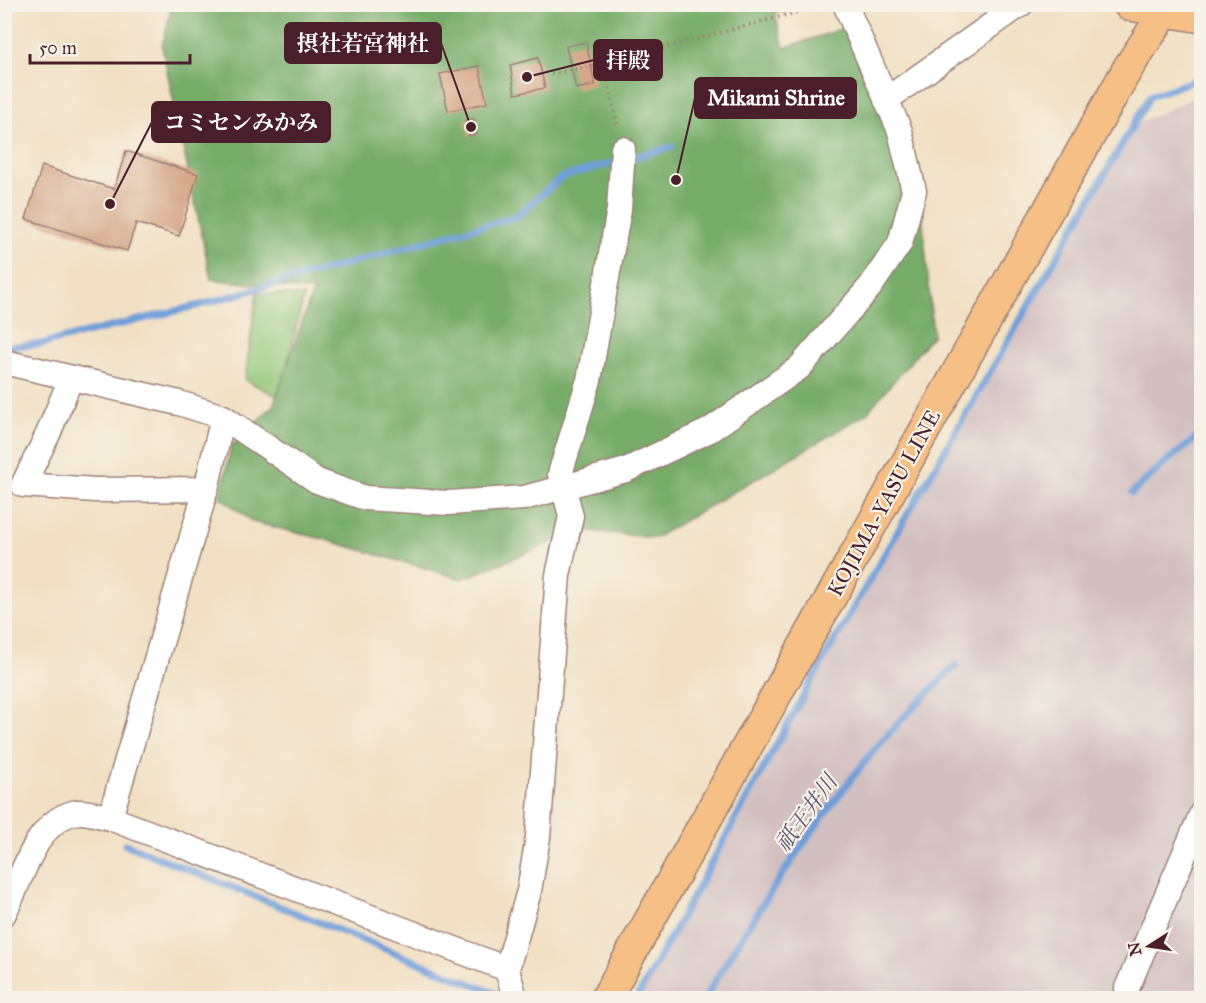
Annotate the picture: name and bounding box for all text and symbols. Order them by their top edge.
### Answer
callout: 摂社若宮神社 [285,23,441,63]
scale bar [30,27,190,65]
text: 摂社若宮神社 [297,30,429,57]
text: 50 m [39,37,77,59]
callout: 拝殿 [594,40,662,80]
text: 拝殿 [606,47,650,74]
callout: Mikami Shrine [695,78,856,118]
text: Mikami Shrine [707,84,845,111]
callout: コミセンみかみ [152,102,330,142]
text: コミセンみかみ [164,109,318,136]
street label: KOJIMA-YASU LINE [822,405,946,601]
water label: 祇王井川 [769,768,844,857]
north arrow [1119,916,1179,976]
text: N [1124,940,1146,958]

